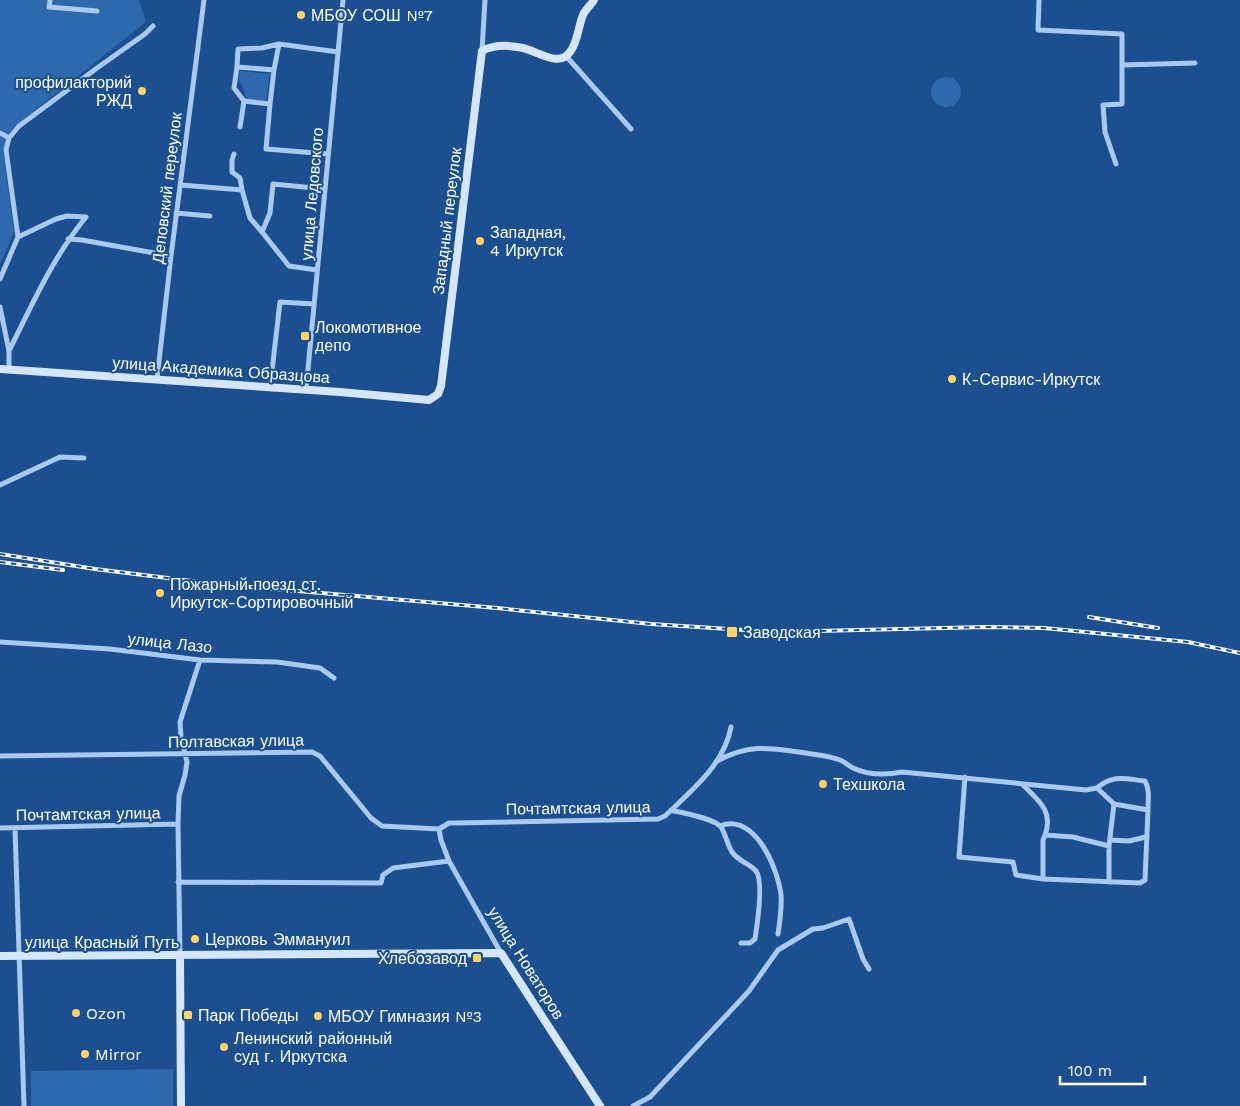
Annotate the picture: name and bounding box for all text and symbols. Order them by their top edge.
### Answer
place label: МБОУ СОШ №7 [311,6,433,25]
marker: МБОУ СОШ №7 [295,9,307,21]
place label: профилакторий РЖД [15,73,132,110]
marker: профилакторий РЖД [136,85,148,97]
street label: Деповский переулок [148,110,186,265]
street label: улица Ледовского [297,127,327,261]
street label: Западный переулок [429,145,466,296]
place label: Западная, 4 Иркутск [490,223,566,260]
marker: Западная, 4 Иркутск [474,235,486,247]
place label: Локомотивное депо [315,318,422,355]
marker: Локомотивное депо [299,330,311,342]
street label: улица Академика Образцова [112,353,330,387]
place label: К-Сервис-Иркутск [962,370,1101,389]
marker: К-Сервис-Иркутск [946,373,958,385]
place label: Пожарный поезд ст. Иркутск-Сортировочный [170,575,353,612]
marker: Пожарный поезд ст. Иркутск-Сортировочный [154,587,166,599]
place label: Заводская [743,623,821,642]
marker: Заводская [725,625,739,639]
street label: улица Лазо [127,629,213,657]
street label: Полтавская улица [168,730,304,752]
place label: Техшкола [833,775,905,794]
marker: Техшкола [817,778,829,790]
street label: Почтамтская улица [505,797,651,819]
street label: Почтамтская улица [15,803,161,825]
street label: улица Новаторов [484,903,568,1023]
place label: Церковь Эммануил [205,930,350,949]
street label: улица Красный Путь [25,933,179,952]
marker: Церковь Эммануил [189,933,201,945]
place label: Хлебозавод [378,949,468,968]
marker: Хлебозавод [471,952,483,964]
place label: Ozon [86,1004,126,1023]
place label: Парк Победы [198,1006,299,1025]
marker: Ozon [70,1007,82,1019]
place label: МБОУ Гимназия №3 [328,1007,482,1026]
marker: Парк Победы [182,1009,194,1021]
marker: МБОУ Гимназия №3 [312,1010,324,1022]
place label: Ленинский районный суд г. Иркутска [234,1029,392,1066]
marker: Ленинский районный суд г. Иркутска [218,1041,230,1053]
place label: Mirror [95,1045,142,1064]
marker: Mirror [79,1048,91,1060]
scale bar [1060,1054,1145,1086]
text: 100 m [1068,1062,1112,1080]

